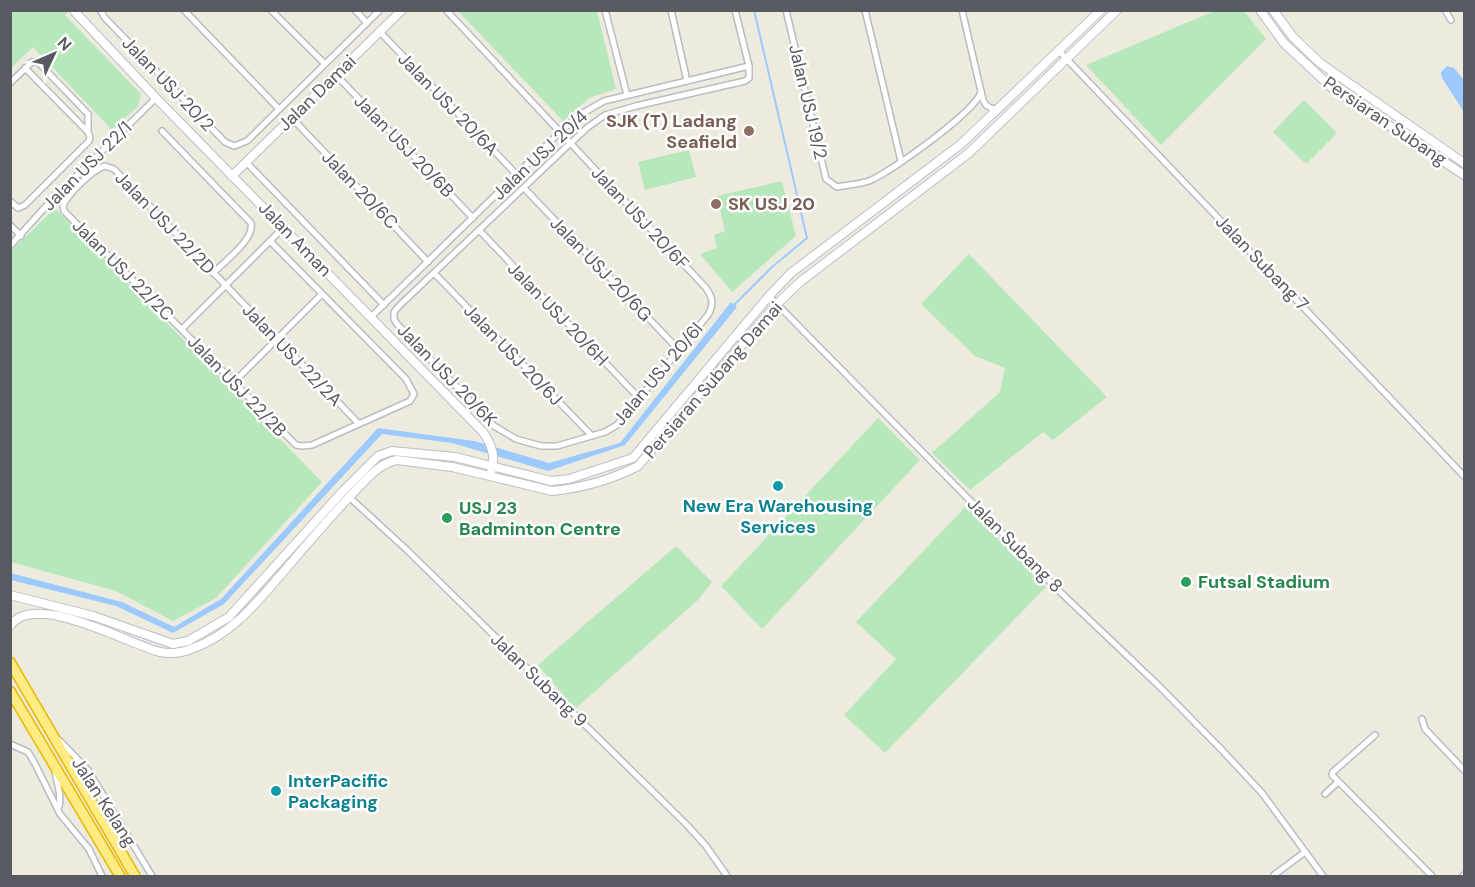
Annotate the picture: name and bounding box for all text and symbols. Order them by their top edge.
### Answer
north arrow [24,24,84,84]
street label: Jalan USJ 20/2 [117,31,219,137]
text: N [53,32,76,55]
street label: Jalan USJ 19/2 [783,42,833,162]
street label: Jalan USJ 20/6A [393,47,503,161]
street label: Jalan Damai [273,50,361,136]
street label: Persiaran Subang [1319,71,1451,171]
street label: Jalan USJ 20/6B [349,89,459,203]
street label: Jalan USJ 20/4 [487,104,593,205]
place label: SJK (T) Ladang Seafield [606,109,737,154]
street label: Jalan USJ 22/1 [37,116,137,216]
marker: SJK (T) Ladang Seafield [742,124,756,138]
street label: Jalan 20/6C [317,146,404,234]
street label: Jalan USJ 20/6F [586,161,694,275]
street label: Jalan USJ 22/2D [110,166,220,280]
place label: SK USJ 20 [728,192,815,216]
street label: Jalan Aman [253,196,337,282]
marker: SK USJ 20 [709,197,723,211]
street label: Jalan Subang 7 [1210,210,1314,316]
street label: Jalan USJ 20/6G [545,211,657,327]
street label: Jalan USJ 22/2C [67,214,179,326]
street label: Jalan USJ 20/6H [502,257,614,371]
street label: Persiaran Subang Damai [638,296,788,464]
street label: Jalan USJ 22/2A [237,299,347,412]
street label: Jalan USJ 20/6J [458,299,568,411]
street label: Jalan USJ 20/6I [608,317,708,431]
street label: Jalan USJ 20/6K [392,319,502,432]
street label: Jalan USJ 22/2B [182,330,292,442]
marker: New Era Warehousing Services [771,479,785,493]
street label: Jalan Subang 8 [962,492,1068,598]
place label: New Era Warehousing Services [683,494,873,539]
place label: USJ 23 Badminton Centre [459,496,621,541]
marker: USJ 23 Badminton Centre [440,511,454,525]
place label: Futsal Stadium [1198,570,1330,594]
marker: Futsal Stadium [1179,575,1193,589]
street label: Jalan Subang 9 [485,628,593,732]
street label: Jalan Kelang [66,753,142,851]
place label: InterPacific Packaging [288,769,389,814]
marker: InterPacific Packaging [269,784,283,798]

